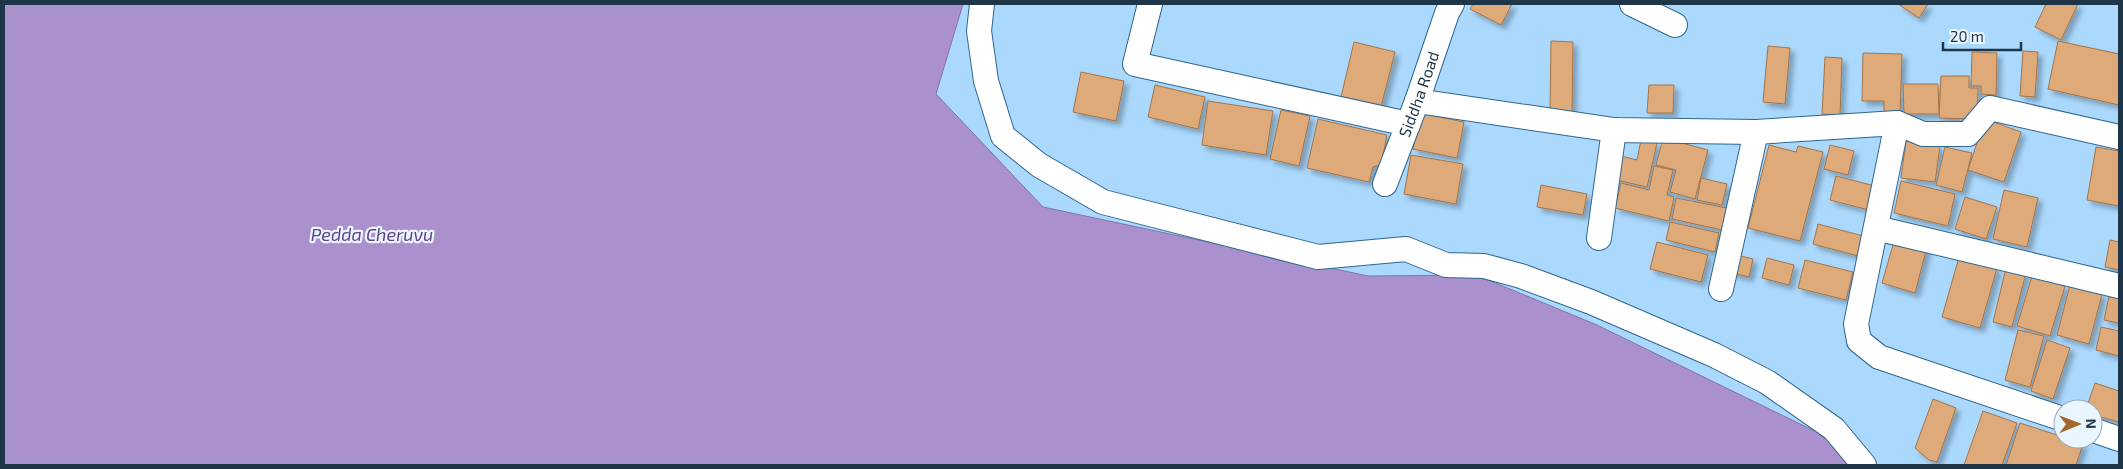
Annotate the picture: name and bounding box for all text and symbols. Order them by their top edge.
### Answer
scale bar [1943,20,2020,52]
text: 20 m [1950,27,1984,45]
street label: Siddha Road [1394,49,1442,140]
water label: Pedda Cheruvu [311,223,433,245]
north arrow [2053,399,2103,449]
text: N [2083,419,2100,429]

